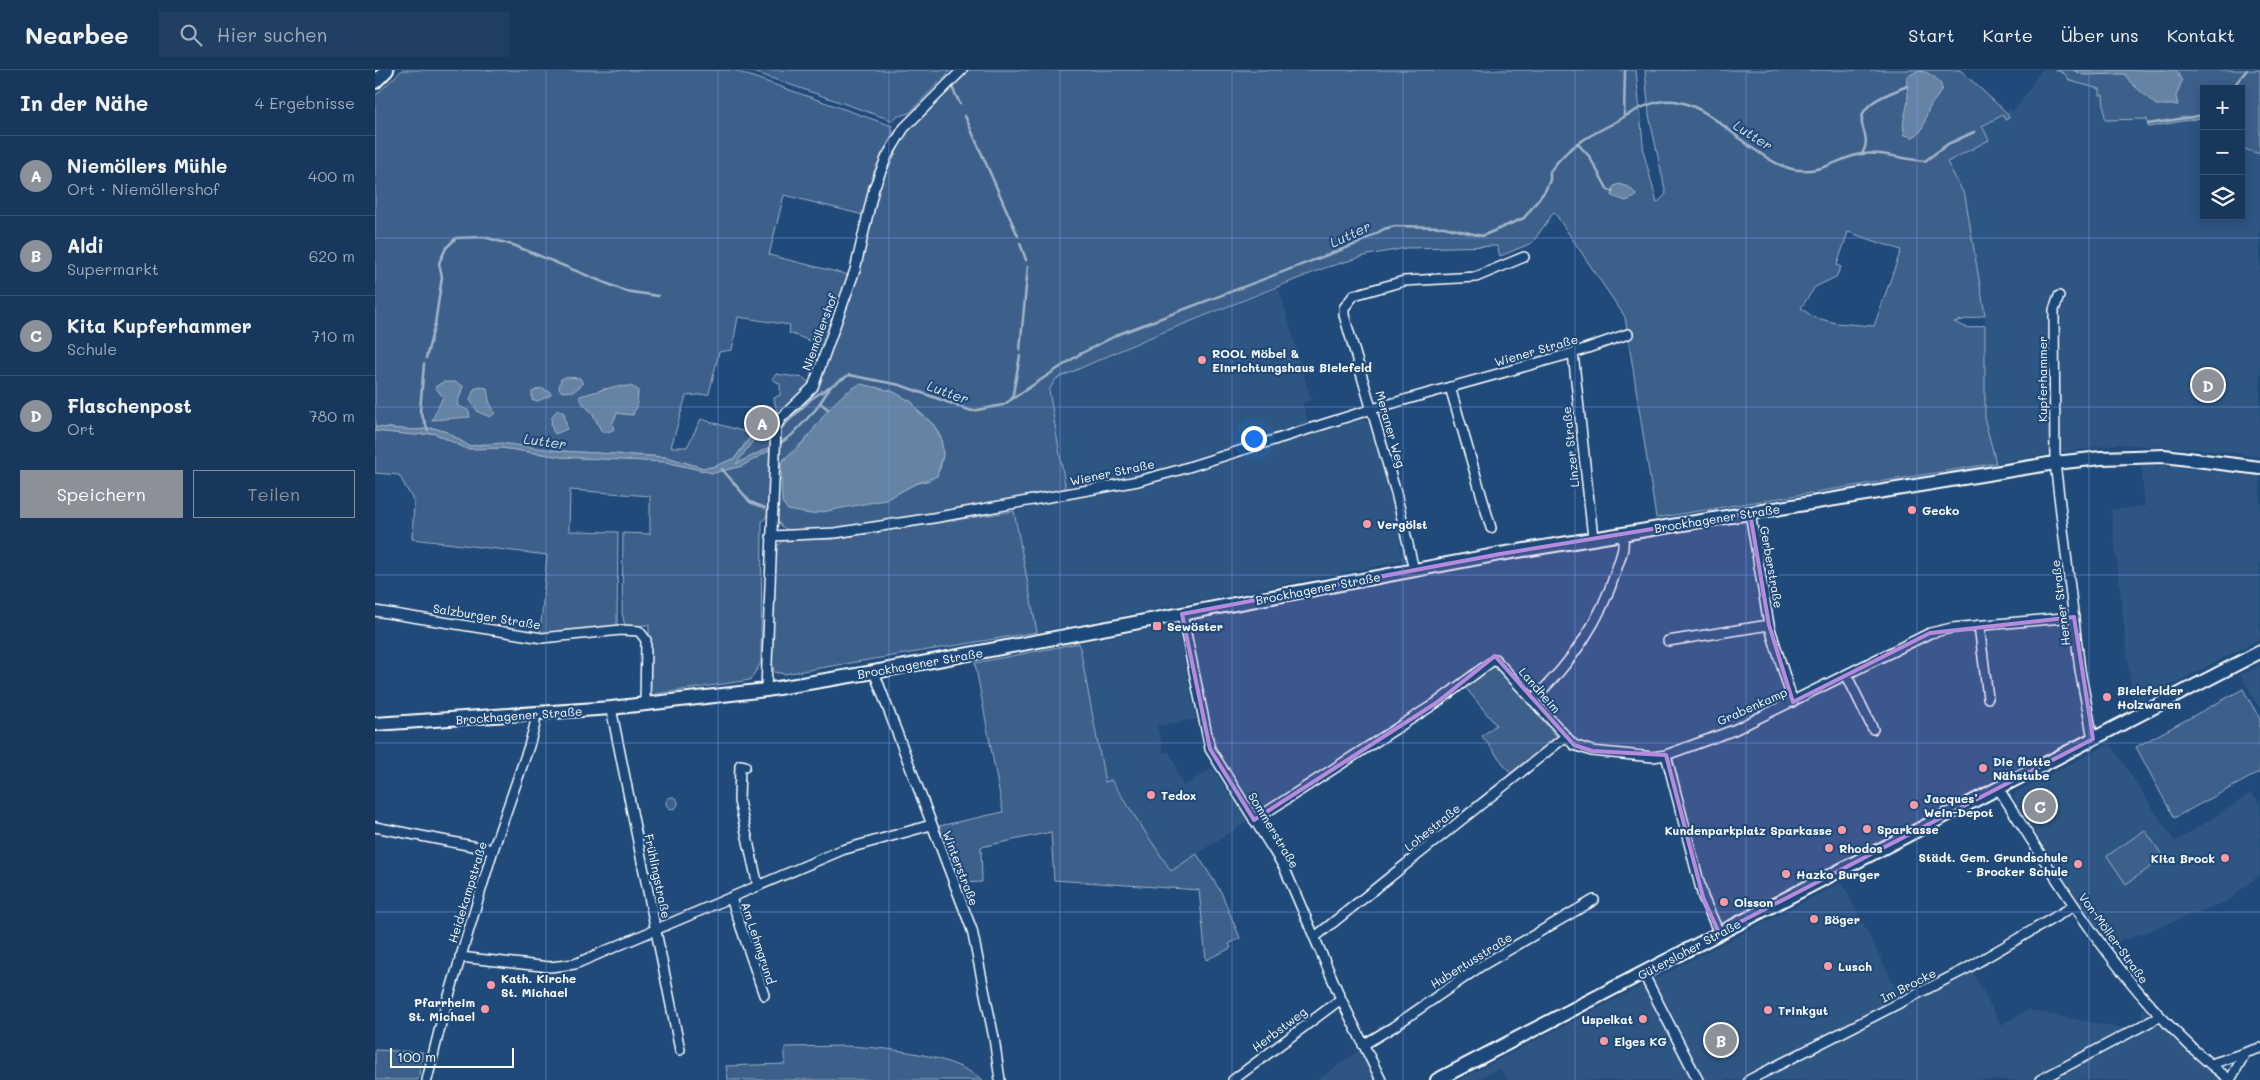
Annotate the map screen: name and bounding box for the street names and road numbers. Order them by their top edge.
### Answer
street label: Niemöllershof [798,291,840,373]
street label: Wiener Straße [1492,330,1580,370]
street label: Kupferhammer [2034,336,2050,422]
street label: Meraner Weg [1372,389,1410,469]
street label: Linzer Straße [1558,406,1582,488]
street label: Wiener Straße [1068,455,1156,489]
street label: Brockhagener Straße [1653,500,1781,536]
street label: Gerberstraße [1757,525,1787,609]
street label: Herner Straße [2047,559,2073,647]
street label: Brockhagener Straße [1254,568,1382,608]
street label: Salzburger Straße [432,600,542,632]
street label: Brockhagener Straße [856,644,984,682]
street label: Landheim [1516,664,1564,716]
street label: Grabenkamp [1715,683,1789,729]
street label: Brockhagener Straße [455,703,583,727]
street label: Sommerstraße [1245,789,1303,871]
street label: Lohestraße [1401,800,1463,854]
street label: Winterstraße [939,828,983,908]
street label: Frühlingstraße [641,832,675,920]
street label: Heidekampstraße [444,839,490,945]
street label: Von-Möller-Straße [2076,889,2152,987]
street label: Am Lehmgrund [738,900,780,987]
street label: Gütersloher Straße [1635,915,1743,983]
street label: Hubertusstraße [1427,928,1515,992]
street label: Im Brocke [1878,964,1938,1006]
street label: Herbstweg [1248,1003,1310,1055]

